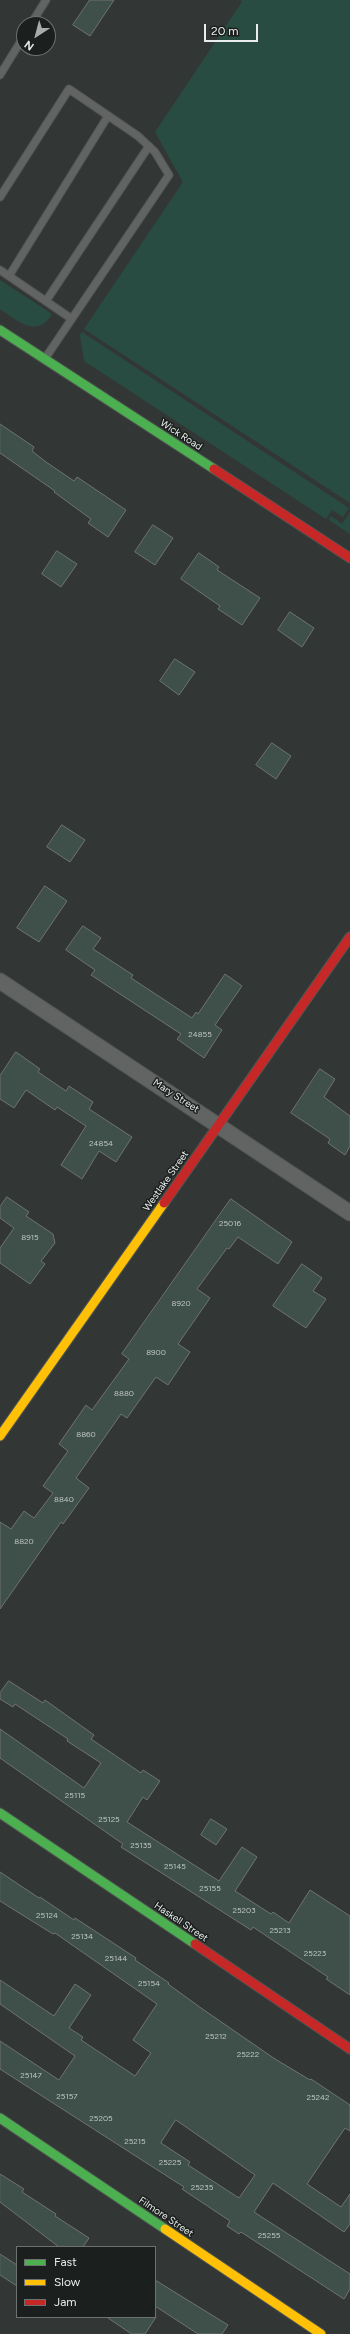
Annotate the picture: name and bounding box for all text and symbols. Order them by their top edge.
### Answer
north arrow [16,16,56,56]
scale bar [206,16,260,42]
text: 20 m [211,24,239,38]
text: N [22,38,37,53]
street label: Wick Road [158,417,204,453]
house number: 24855 [188,1030,212,1040]
street label: Mary Street [151,1077,201,1115]
house number: 24854 [89,1139,113,1149]
street label: Westlake Street [141,1148,191,1214]
house number: 25016 [219,1219,241,1229]
house number: 8915 [21,1233,39,1243]
house number: 8920 [171,1299,191,1309]
house number: 8900 [146,1348,166,1358]
house number: 8880 [114,1389,134,1399]
house number: 8860 [76,1430,96,1440]
house number: 8840 [54,1495,74,1505]
house number: 8820 [14,1537,34,1547]
house number: 25115 [65,1791,85,1801]
house number: 25125 [98,1815,120,1825]
house number: 25135 [130,1841,152,1851]
house number: 25145 [164,1862,186,1872]
house number: 25155 [199,1884,221,1894]
street label: Haskell Street [152,1900,210,1944]
house number: 25203 [232,1906,256,1916]
house number: 25124 [36,1911,58,1921]
house number: 25213 [269,1926,291,1936]
house number: 25134 [71,1932,93,1942]
house number: 25223 [304,1949,326,1959]
house number: 25144 [105,1954,127,1964]
house number: 25154 [138,1979,160,1989]
house number: 25212 [205,2032,227,2042]
house number: 25222 [237,2050,259,2060]
house number: 25147 [20,2071,42,2081]
house number: 25157 [56,2092,78,2102]
house number: 25242 [307,2093,329,2103]
house number: 25205 [89,2114,113,2124]
house number: 25215 [124,2137,146,2147]
house number: 25225 [159,2158,181,2168]
house number: 25235 [191,2183,213,2193]
street label: Filmore Street [136,2194,196,2240]
house number: 25255 [258,2231,280,2241]
legend [16,2246,156,2318]
text: Fast [54,2255,77,2269]
text: Slow [54,2275,80,2289]
text: Jam [54,2295,77,2309]

